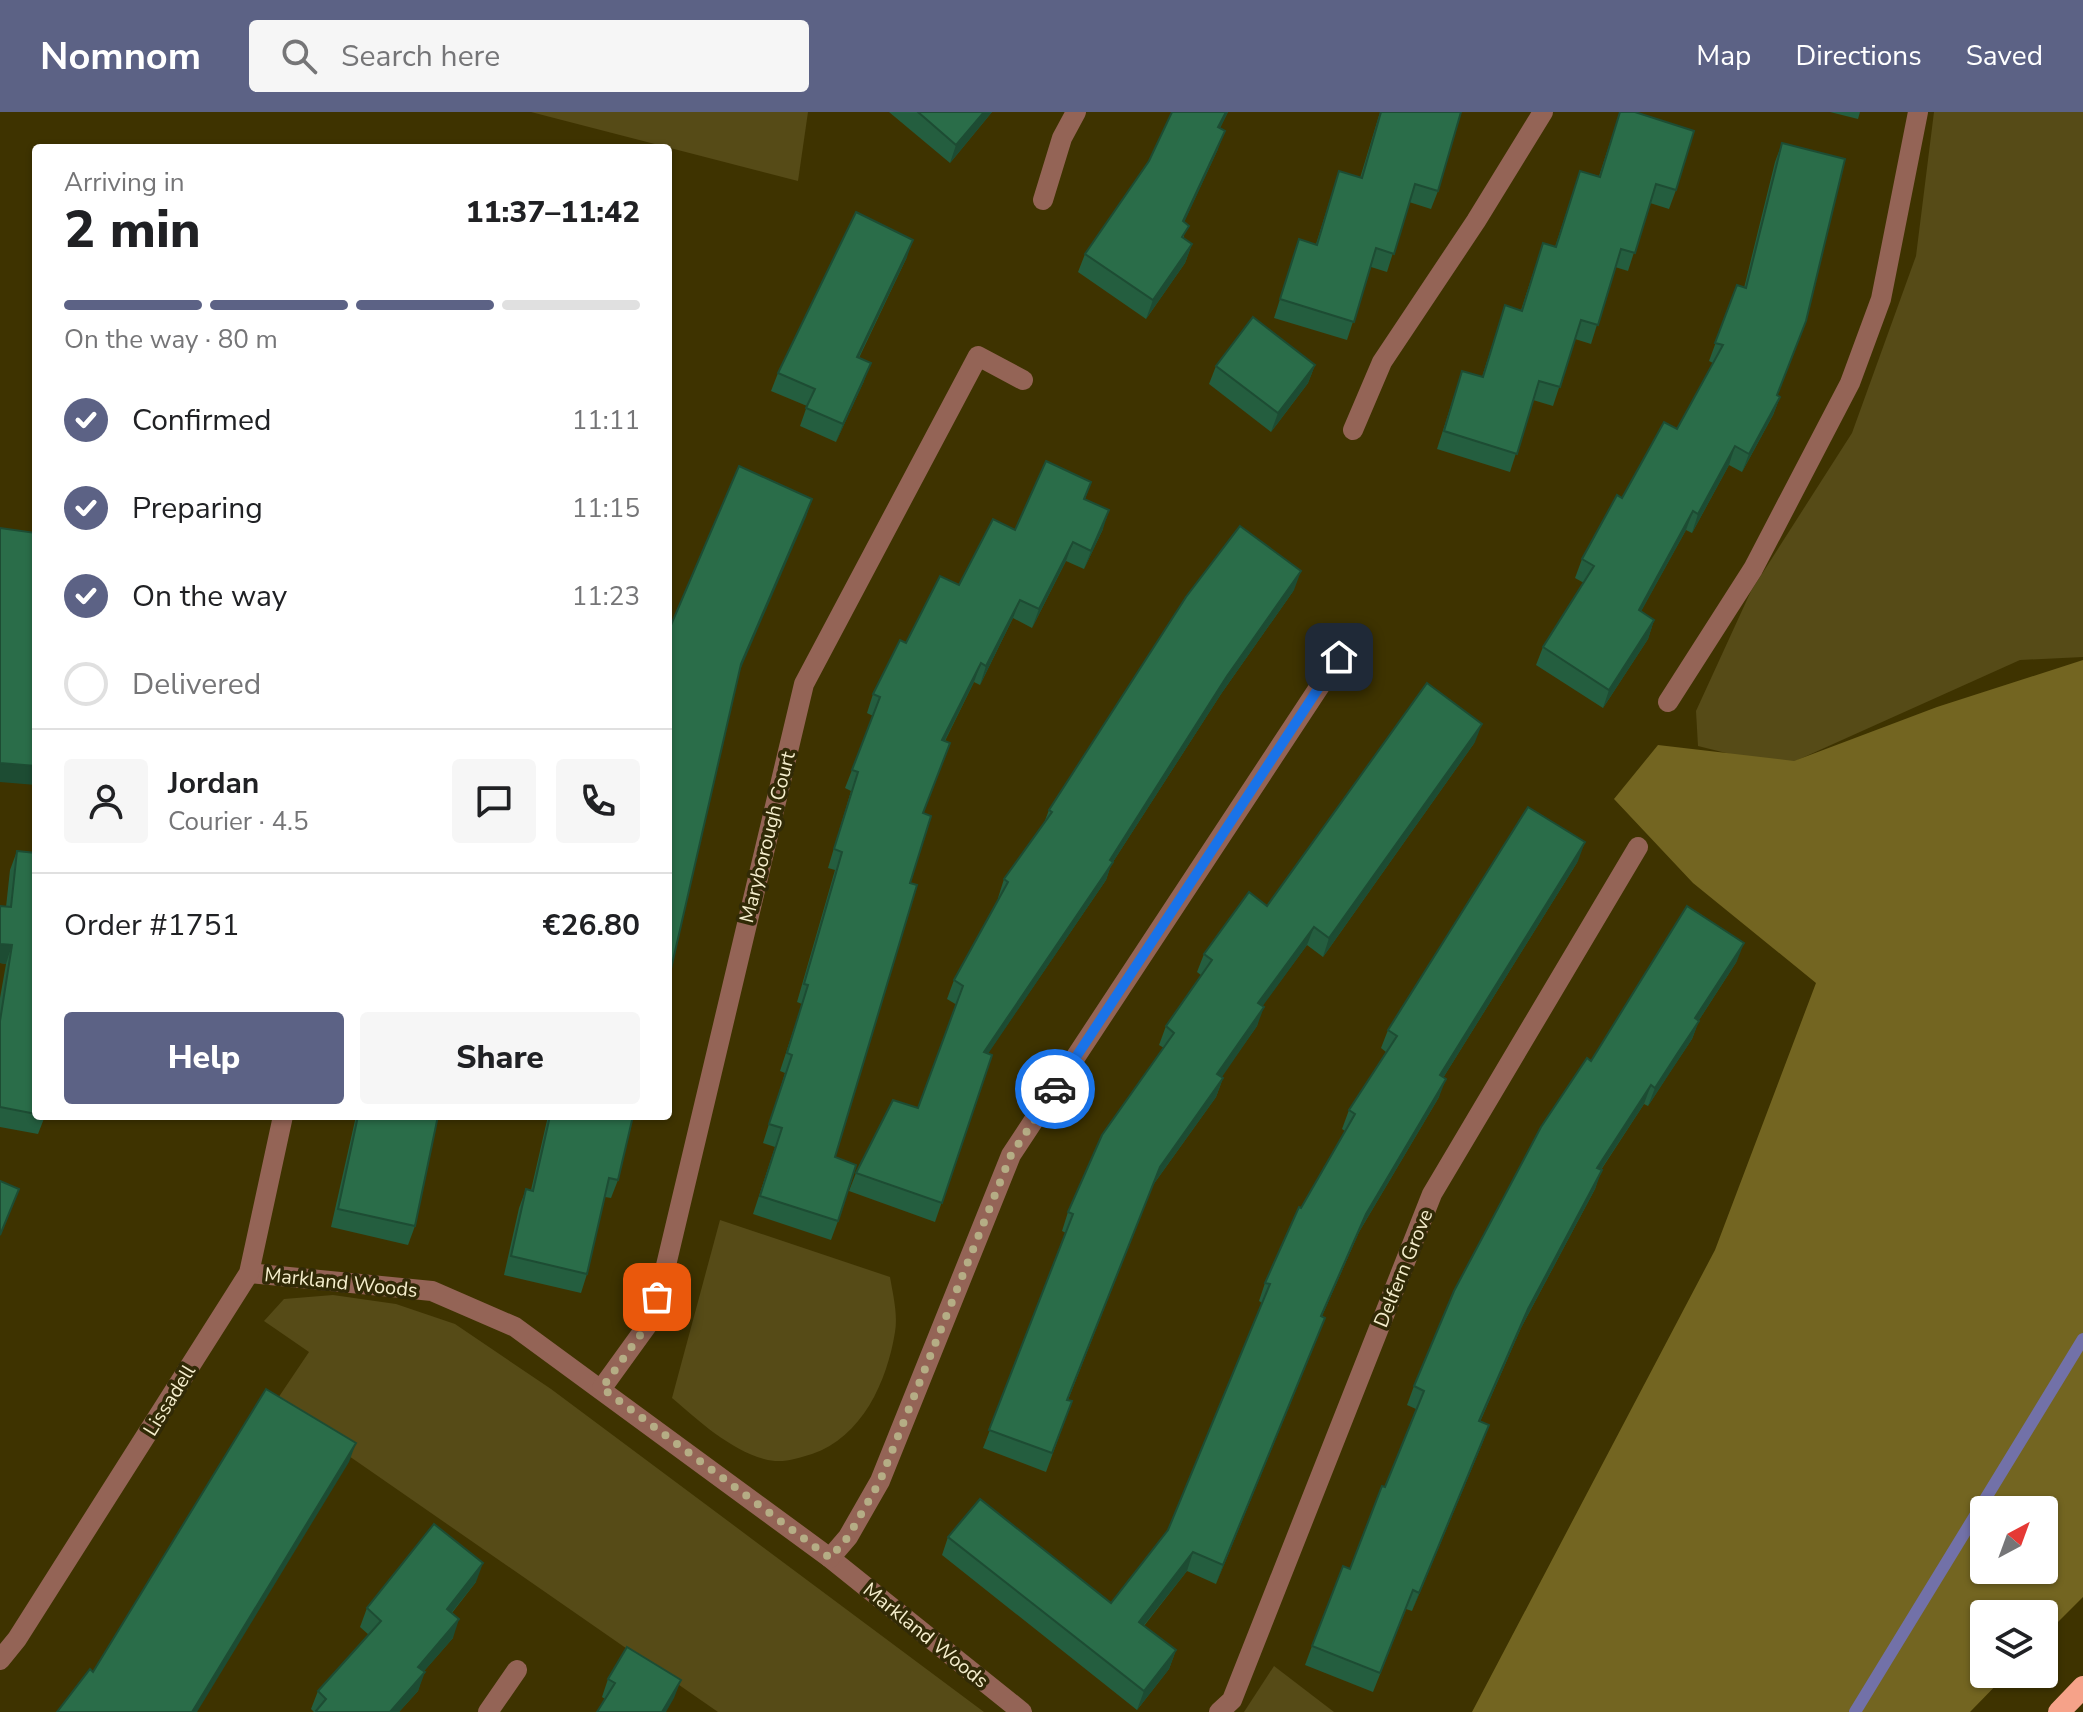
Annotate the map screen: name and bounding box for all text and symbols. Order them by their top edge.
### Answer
search box [249,20,809,92]
text: Nomnom [40,31,201,82]
icon: search [277,34,321,78]
text: Search here [341,36,500,77]
text: Map [1696,37,1751,75]
text: Directions [1795,37,1922,75]
text: Saved [1966,37,2043,75]
text: Arriving in [64,165,185,200]
text: 11:37–11:42 [465,192,640,233]
text: 2 min [64,194,201,265]
text: On the way · 80 m [64,322,278,357]
icon: check [64,398,108,442]
text: Confirmed [132,400,272,441]
text: 11:11 [572,403,640,438]
icon: check [64,486,108,530]
text: Preparing [132,488,263,529]
text: 11:15 [572,491,640,526]
icon: check [64,574,108,618]
text: On the way [132,576,287,617]
text: 11:23 [572,579,640,614]
pin [1305,623,1373,691]
icon: home [1317,635,1361,679]
text: Delivered [132,664,261,705]
street label: Maryborough Court [733,748,802,926]
button: person [64,759,148,843]
button: chat [452,759,536,843]
button: phone [556,759,640,843]
text: Jordan [168,763,259,804]
text: Courier · 4.5 [168,804,309,839]
text: Order #1751 [64,905,239,946]
text: €26.80 [543,905,640,946]
button: Help [64,1012,344,1104]
button: Share [360,1012,640,1104]
courier [1015,1049,1095,1129]
icon: car [1033,1067,1077,1111]
street label: Delfern Grove [1367,1205,1439,1331]
street label: Markland Woods [263,1261,419,1304]
pin [623,1263,691,1331]
icon: bag [635,1275,679,1319]
street label: Lissadell [137,1359,202,1441]
north arrow [1970,1496,2058,1584]
map controls [1970,1496,2058,1688]
street label: Markland Woods [857,1576,994,1694]
button: layers [1970,1600,2058,1688]

